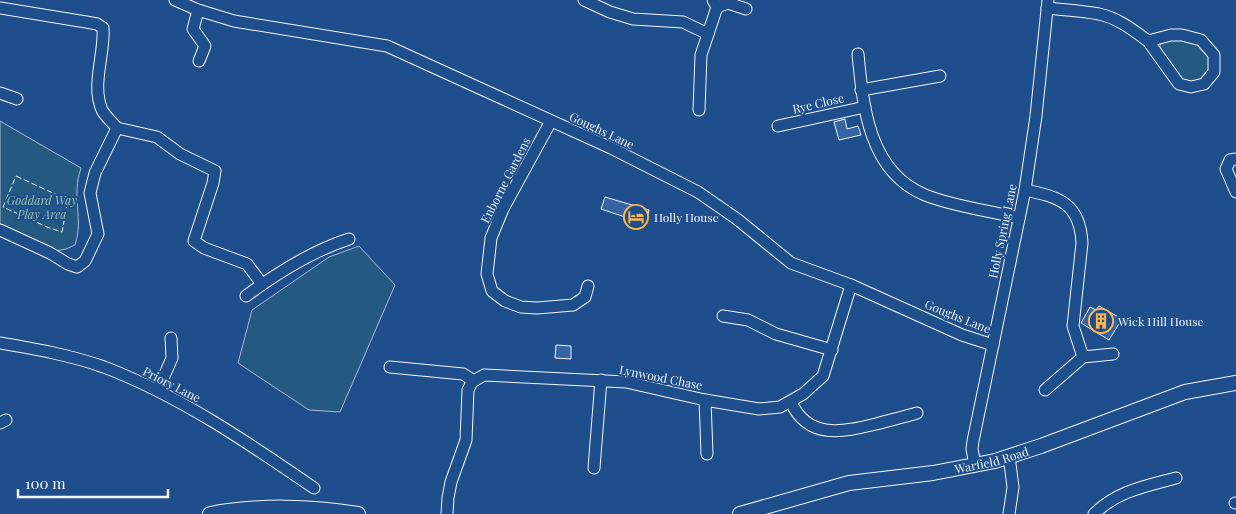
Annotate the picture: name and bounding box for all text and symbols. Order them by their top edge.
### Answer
street label: Rye Close [791,89,845,117]
street label: Goughs Lane [567,108,637,152]
street label: Enborne Gardens [476,134,534,226]
street label: Holly Spring Lane [984,182,1020,280]
park label: Goddard Way Play Area [7,192,77,222]
hotel icon: Holly House [623,204,649,230]
place label: Holly House [654,209,719,225]
street label: Goughs Lane [923,295,993,337]
building icon: Wick Hill House [1088,308,1114,334]
place label: Wick Hill House [1117,313,1204,329]
street label: Lynwood Chase [618,361,704,393]
street label: Priory Lane [140,363,204,405]
street label: Warfield Road [952,443,1031,477]
scale bar [18,466,168,498]
text: 100 m [25,473,66,493]

